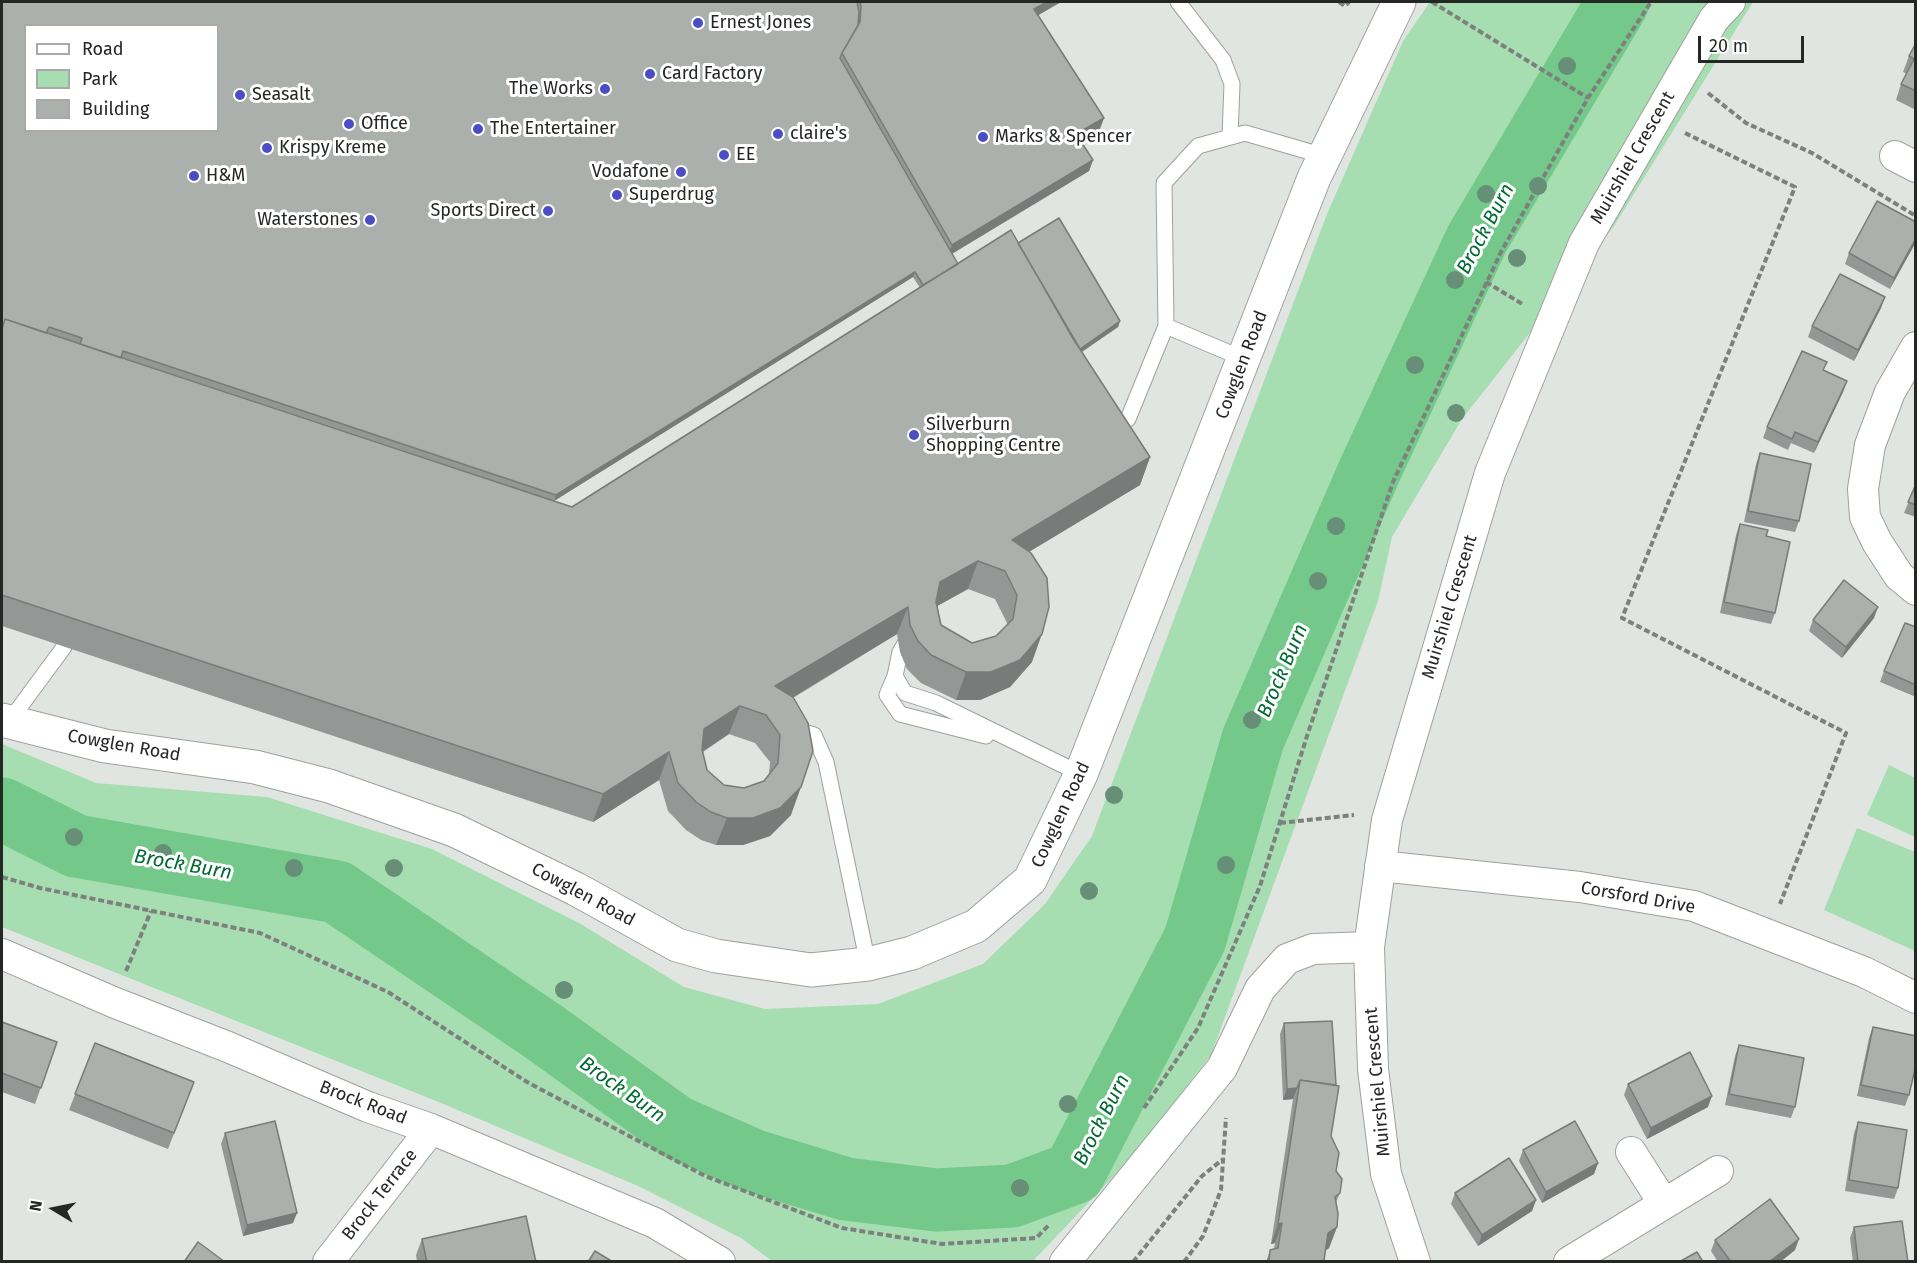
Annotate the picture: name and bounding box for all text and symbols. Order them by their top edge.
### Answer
place label: Ernest Jones [710,12,811,34]
marker: Ernest Jones [691,16,705,30]
legend [24,24,219,132]
scale bar [1701,24,1808,62]
text: 20 m [1709,35,1748,57]
text: Road [82,38,124,60]
place label: Card Factory [662,63,762,85]
marker: Card Factory [643,67,657,81]
text: Park [82,68,117,90]
place label: The Works [509,78,593,100]
marker: The Works [598,82,612,96]
place label: Seasalt [252,84,311,106]
marker: Seasalt [233,88,247,102]
street label: Muirshiel Crescent [1586,88,1680,228]
text: Building [82,98,149,120]
place label: Office [361,113,408,135]
marker: Office [342,117,356,131]
place label: The Entertainer [490,118,616,140]
marker: The Entertainer [471,122,485,136]
place label: claire's [790,123,847,145]
place label: Marks & Spencer [995,126,1132,148]
marker: claire's [771,127,785,141]
marker: Marks & Spencer [976,130,990,144]
place label: Krispy Kreme [279,137,386,159]
marker: Krispy Kreme [260,141,274,155]
place label: EE [736,144,755,166]
marker: EE [717,148,731,162]
place label: Vodafone [592,161,669,183]
place label: H&M [206,165,245,187]
marker: Vodafone [674,165,688,179]
marker: H&M [187,169,201,183]
water label: Brock Burn [1452,180,1520,278]
place label: Superdrug [629,184,714,206]
marker: Superdrug [610,188,624,202]
place label: Sports Direct [430,200,536,222]
marker: Sports Direct [541,204,555,218]
place label: Waterstones [257,209,358,231]
marker: Waterstones [363,213,377,227]
street label: Cowglen Road [1211,308,1273,422]
place label: Silverburn Shopping Centre [926,414,1061,456]
marker: Silverburn Shopping Centre [907,428,921,442]
street label: Muirshiel Crescent [1418,532,1482,682]
water label: Brock Burn [1253,621,1313,721]
street label: Cowglen Road [66,725,182,767]
street label: Cowglen Road [1027,759,1095,871]
water label: Brock Burn [132,845,234,885]
street label: Cowglen Road [527,859,639,931]
street label: Corsford Drive [1579,877,1697,919]
street label: Muirshiel Crescent [1361,1007,1395,1157]
water label: Brock Burn [575,1052,669,1128]
water label: Brock Burn [1069,1070,1135,1170]
street label: Brock Road [316,1076,410,1130]
street label: Brock Terrace [338,1145,422,1245]
north arrow [24,1179,84,1239]
text: N [26,1199,46,1213]

